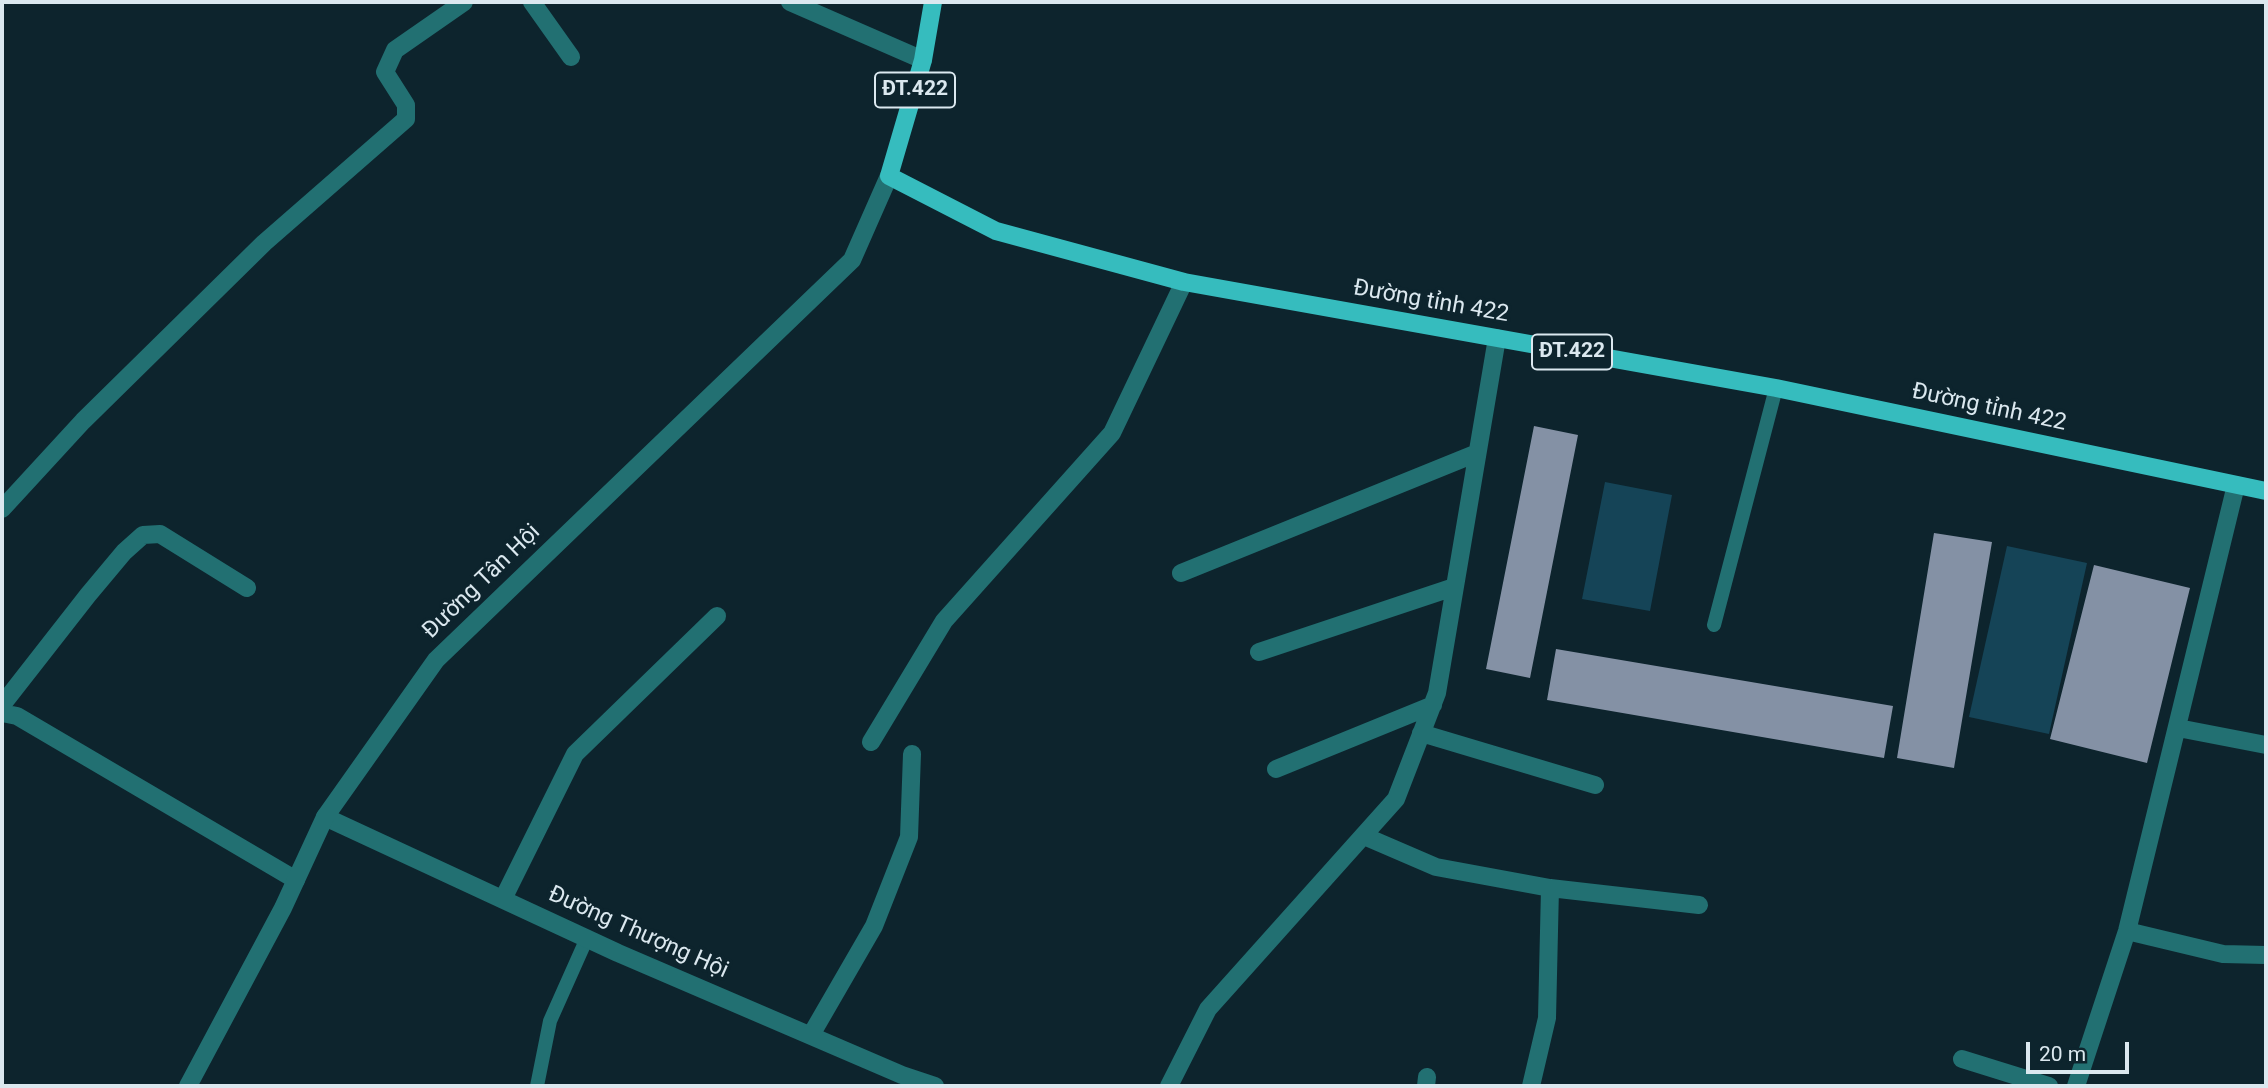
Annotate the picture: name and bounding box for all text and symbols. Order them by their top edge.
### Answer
road number: ĐT.422 [875,72,955,108]
street label: Đường tỉnh 422 [1351,275,1511,329]
road number: ĐT.422 [1532,334,1612,370]
street label: Đường tỉnh 422 [1909,378,2069,438]
street label: Đường Tân Hội [418,519,546,645]
street label: Đường Thượng Hội [544,881,732,985]
scale bar [2030,1028,2133,1072]
text: 20 m [2039,1042,2086,1066]

